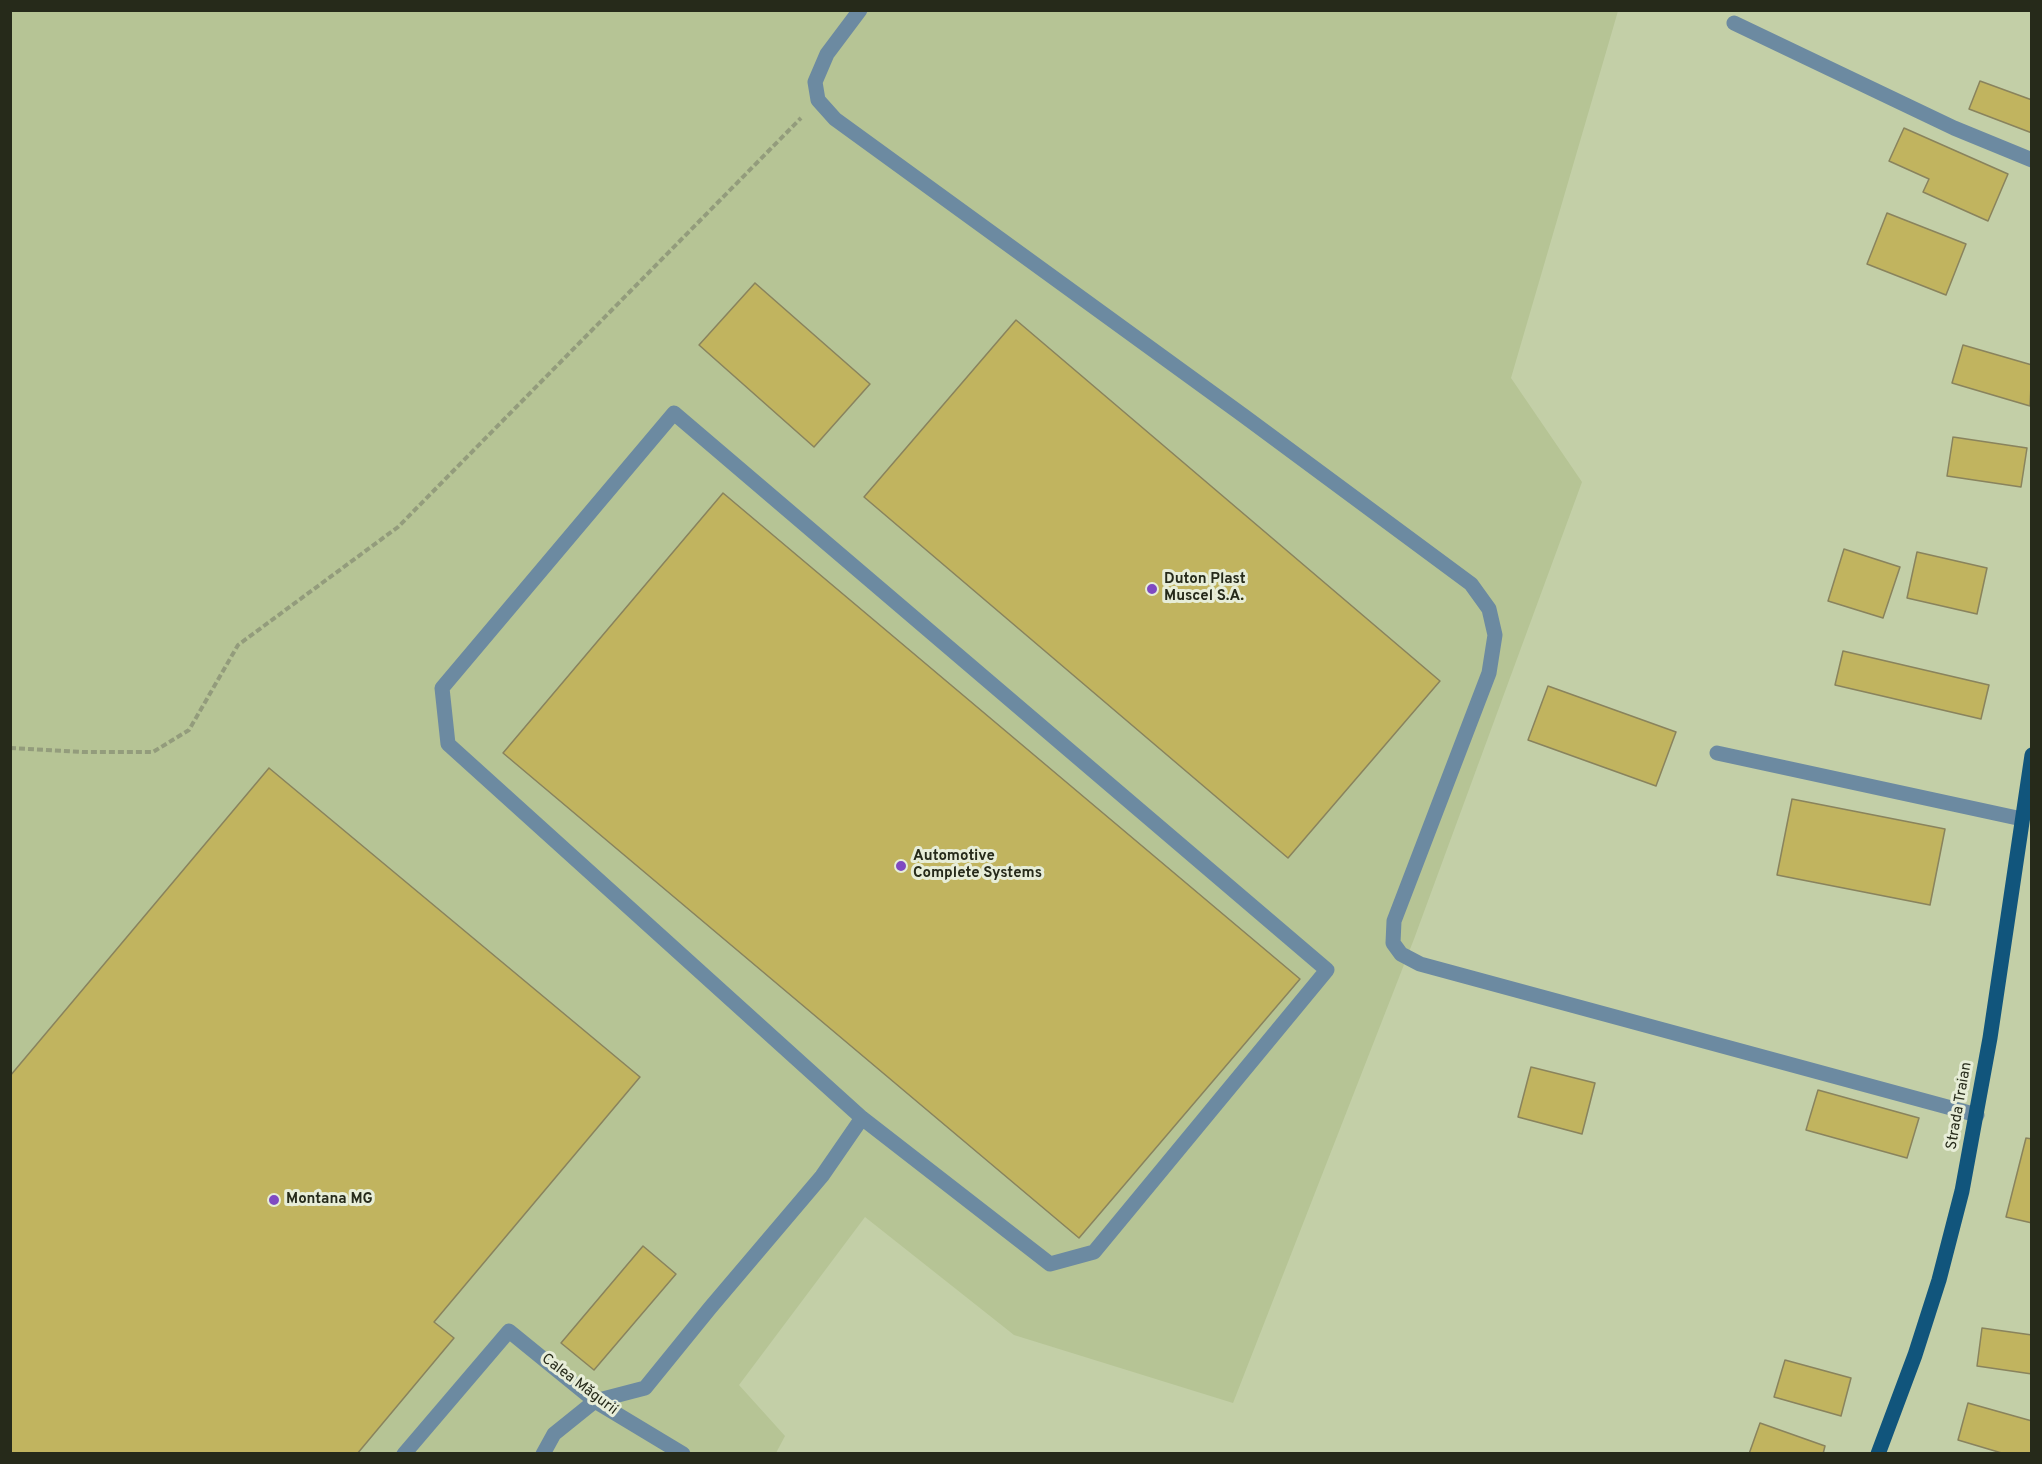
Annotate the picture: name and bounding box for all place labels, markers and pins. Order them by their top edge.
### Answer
place label: Duton Plast Muscel S.A. [1164,571,1246,606]
marker: Duton Plast Muscel S.A. [1145,582,1159,596]
place label: Automotive Complete Systems [913,848,1042,883]
marker: Automotive Complete Systems [894,859,908,873]
place label: Montana MG [286,1191,373,1209]
marker: Montana MG [267,1193,281,1207]

